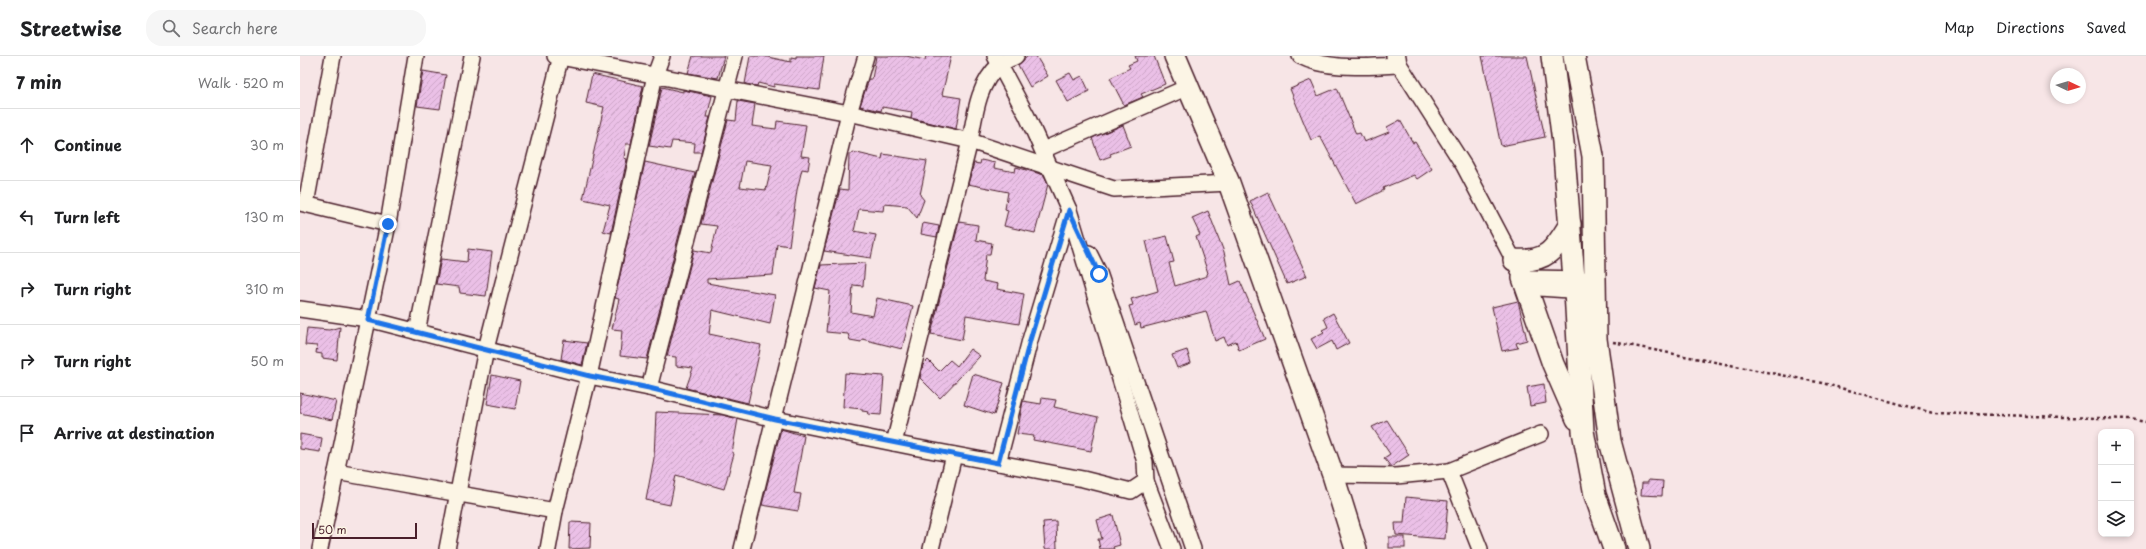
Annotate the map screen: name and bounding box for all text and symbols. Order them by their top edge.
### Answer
search box [146,10,426,46]
text: Streetwise [20,14,122,42]
text: Search here [192,16,278,39]
icon: search [160,17,182,39]
text: Map [1944,17,1974,38]
text: Directions [1996,17,2064,38]
text: Saved [2086,17,2126,38]
north arrow [2050,68,2086,104]
text: 7 min [16,69,62,95]
text: Walk · 520 m [198,73,284,92]
text: Continue [54,133,122,156]
icon: ahead [16,134,38,156]
text: 30 m [250,135,284,154]
text: Turn left [54,205,120,228]
icon: left [16,206,38,228]
text: 130 m [245,207,284,226]
route end [379,215,397,233]
route start [1090,265,1108,283]
text: Turn right [54,277,131,300]
icon: right [16,278,38,300]
text: 310 m [245,279,284,298]
text: Turn right [54,349,131,372]
icon: right [16,350,38,372]
text: 50 m [250,351,284,370]
text: Arrive at destination [54,421,215,444]
icon: arrive [16,422,38,444]
map controls [2098,429,2134,537]
button: + [2098,429,2134,465]
button: − [2098,465,2134,501]
button: layers [2098,501,2134,537]
scale bar [312,521,417,540]
text: 50 m [318,521,347,538]

